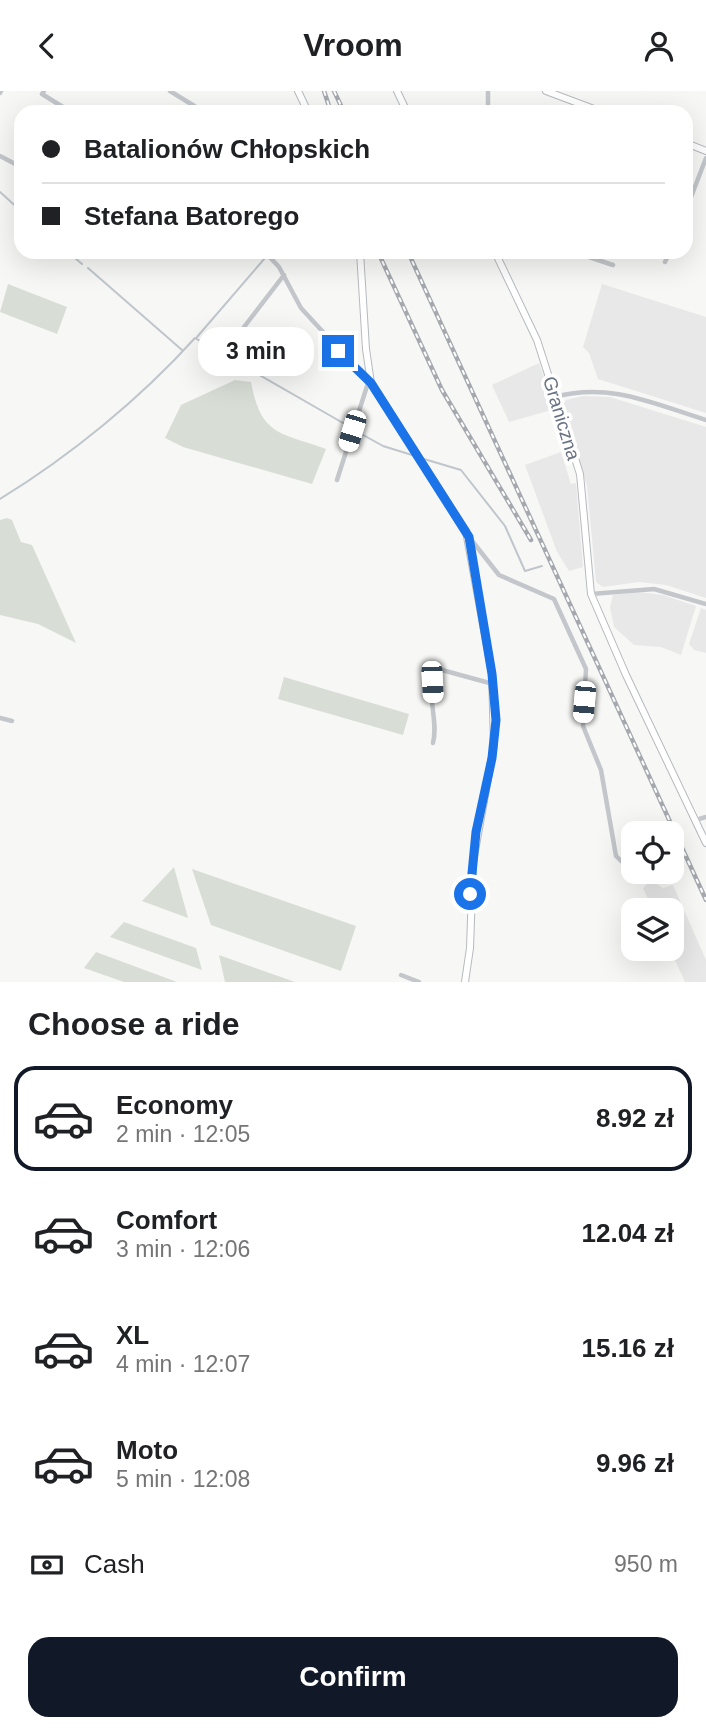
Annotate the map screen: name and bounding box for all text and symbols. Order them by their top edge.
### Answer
icon: back [28,27,66,65]
text: Vroom [303,27,403,63]
icon: person [640,27,678,65]
text: Batalionów Chłopskich [84,134,370,164]
text: Stefana Batorego [84,201,299,231]
callout: 3 min [198,327,314,375]
route end [322,335,354,367]
text: 3 min [226,338,286,364]
street label: Graniczna [539,374,584,463]
car [336,408,369,454]
car [421,660,444,704]
car [572,680,597,724]
map controls [621,821,684,961]
button: locate [621,821,684,884]
route start [454,878,486,910]
button: layers [621,898,684,961]
text: Choose a ride [28,1006,240,1042]
icon: car [32,1087,95,1150]
text: Economy [116,1090,233,1120]
text: 8.92 zł [596,1103,674,1133]
text: 2 min · 12:05 [116,1121,250,1147]
icon: car [32,1202,95,1265]
text: Comfort [116,1205,217,1235]
text: 12.04 zł [581,1218,674,1248]
text: 3 min · 12:06 [116,1236,250,1262]
icon: car [32,1317,95,1380]
text: XL [116,1320,149,1350]
text: 15.16 zł [581,1333,674,1363]
text: 4 min · 12:07 [116,1351,250,1377]
icon: car [32,1432,95,1495]
text: Moto [116,1435,178,1465]
text: 9.96 zł [596,1448,674,1478]
text: 5 min · 12:08 [116,1466,250,1492]
icon: cash [28,1546,66,1584]
text: Cash [84,1549,145,1579]
text: 950 m [614,1551,678,1577]
button: Confirm [28,1637,678,1717]

